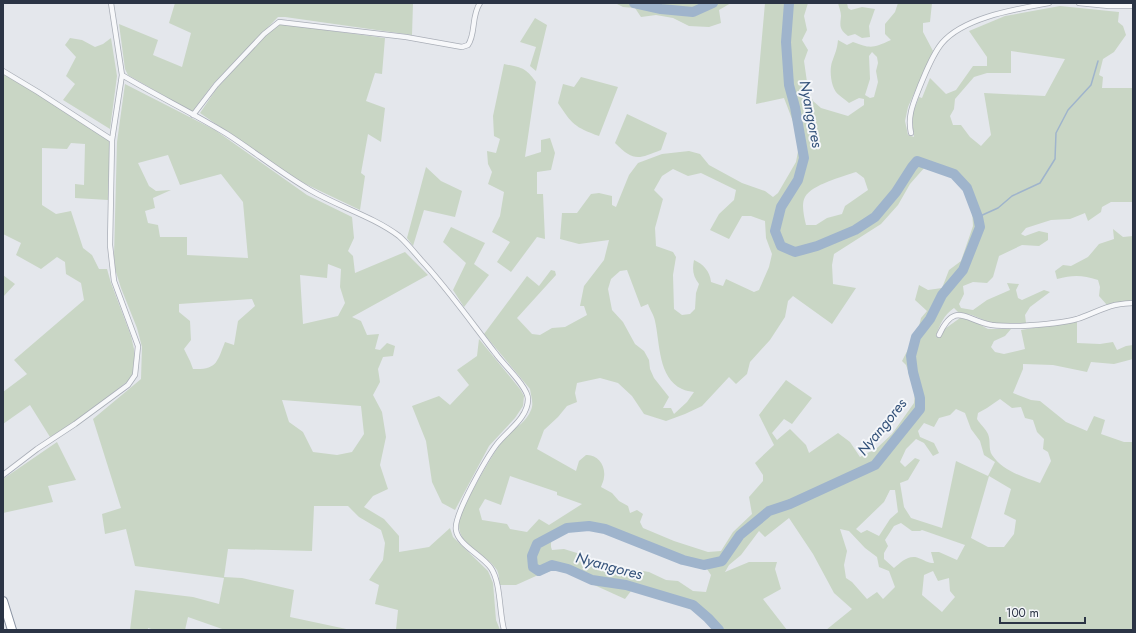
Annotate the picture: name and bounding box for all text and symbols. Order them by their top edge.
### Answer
water label: Nyangores [794,79,828,150]
water label: Nyangores [852,394,912,460]
water label: Nyangores [573,547,645,585]
scale bar [1000,599,1085,625]
text: 100 m [1006,604,1039,622]

